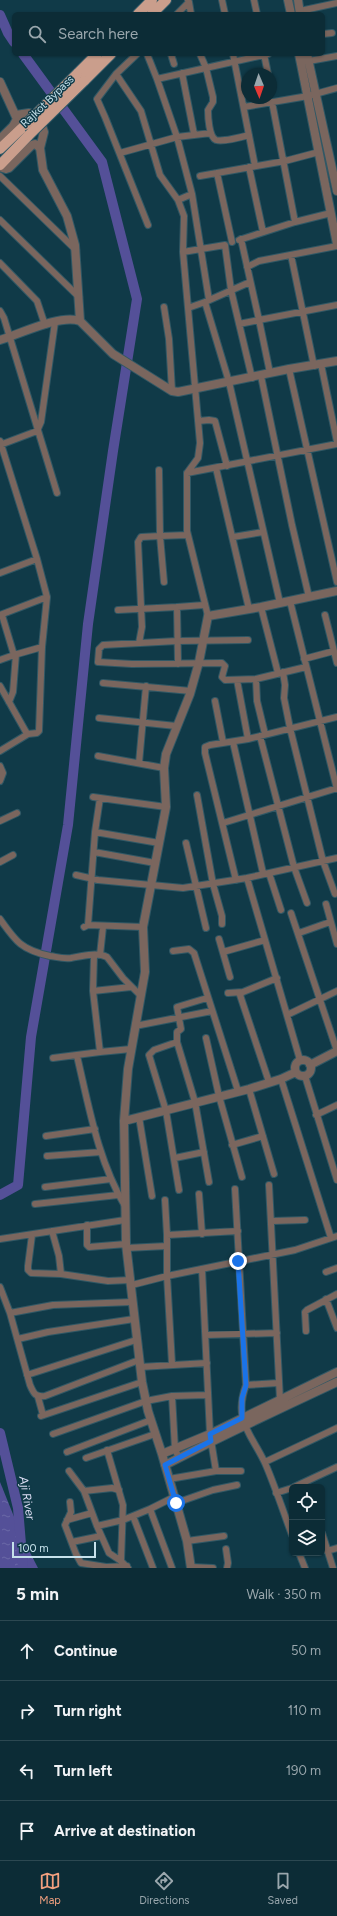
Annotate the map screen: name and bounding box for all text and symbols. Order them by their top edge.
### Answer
search box [12,12,325,56]
icon: search [26,23,48,45]
text: Search here [58,25,138,43]
north arrow [241,68,277,104]
street label: Rajkot Bypass [18,73,77,130]
route end [229,1252,247,1270]
water label: Aji River [16,1474,38,1522]
map controls [289,1484,325,1556]
button: locate [289,1484,325,1520]
route start [167,1494,185,1512]
button: layers [289,1520,325,1556]
scale bar [12,1540,96,1559]
text: 100 m [18,1542,49,1555]
text: 5 min [16,1584,59,1604]
text: Walk · 350 m [246,1587,321,1602]
icon: ahead [16,1640,38,1662]
text: Continue [54,1642,117,1660]
text: 50 m [291,1643,321,1658]
icon: right [16,1700,38,1722]
text: Turn right [54,1702,122,1720]
text: 110 m [288,1703,321,1718]
icon: left [16,1760,38,1782]
text: Turn left [54,1762,112,1780]
text: 190 m [286,1763,321,1778]
icon: arrive [16,1820,38,1842]
text: Arrive at destination [54,1822,195,1840]
tab: Map [39,1870,61,1907]
tab: Directions [139,1870,189,1907]
tab: Saved [268,1870,298,1907]

